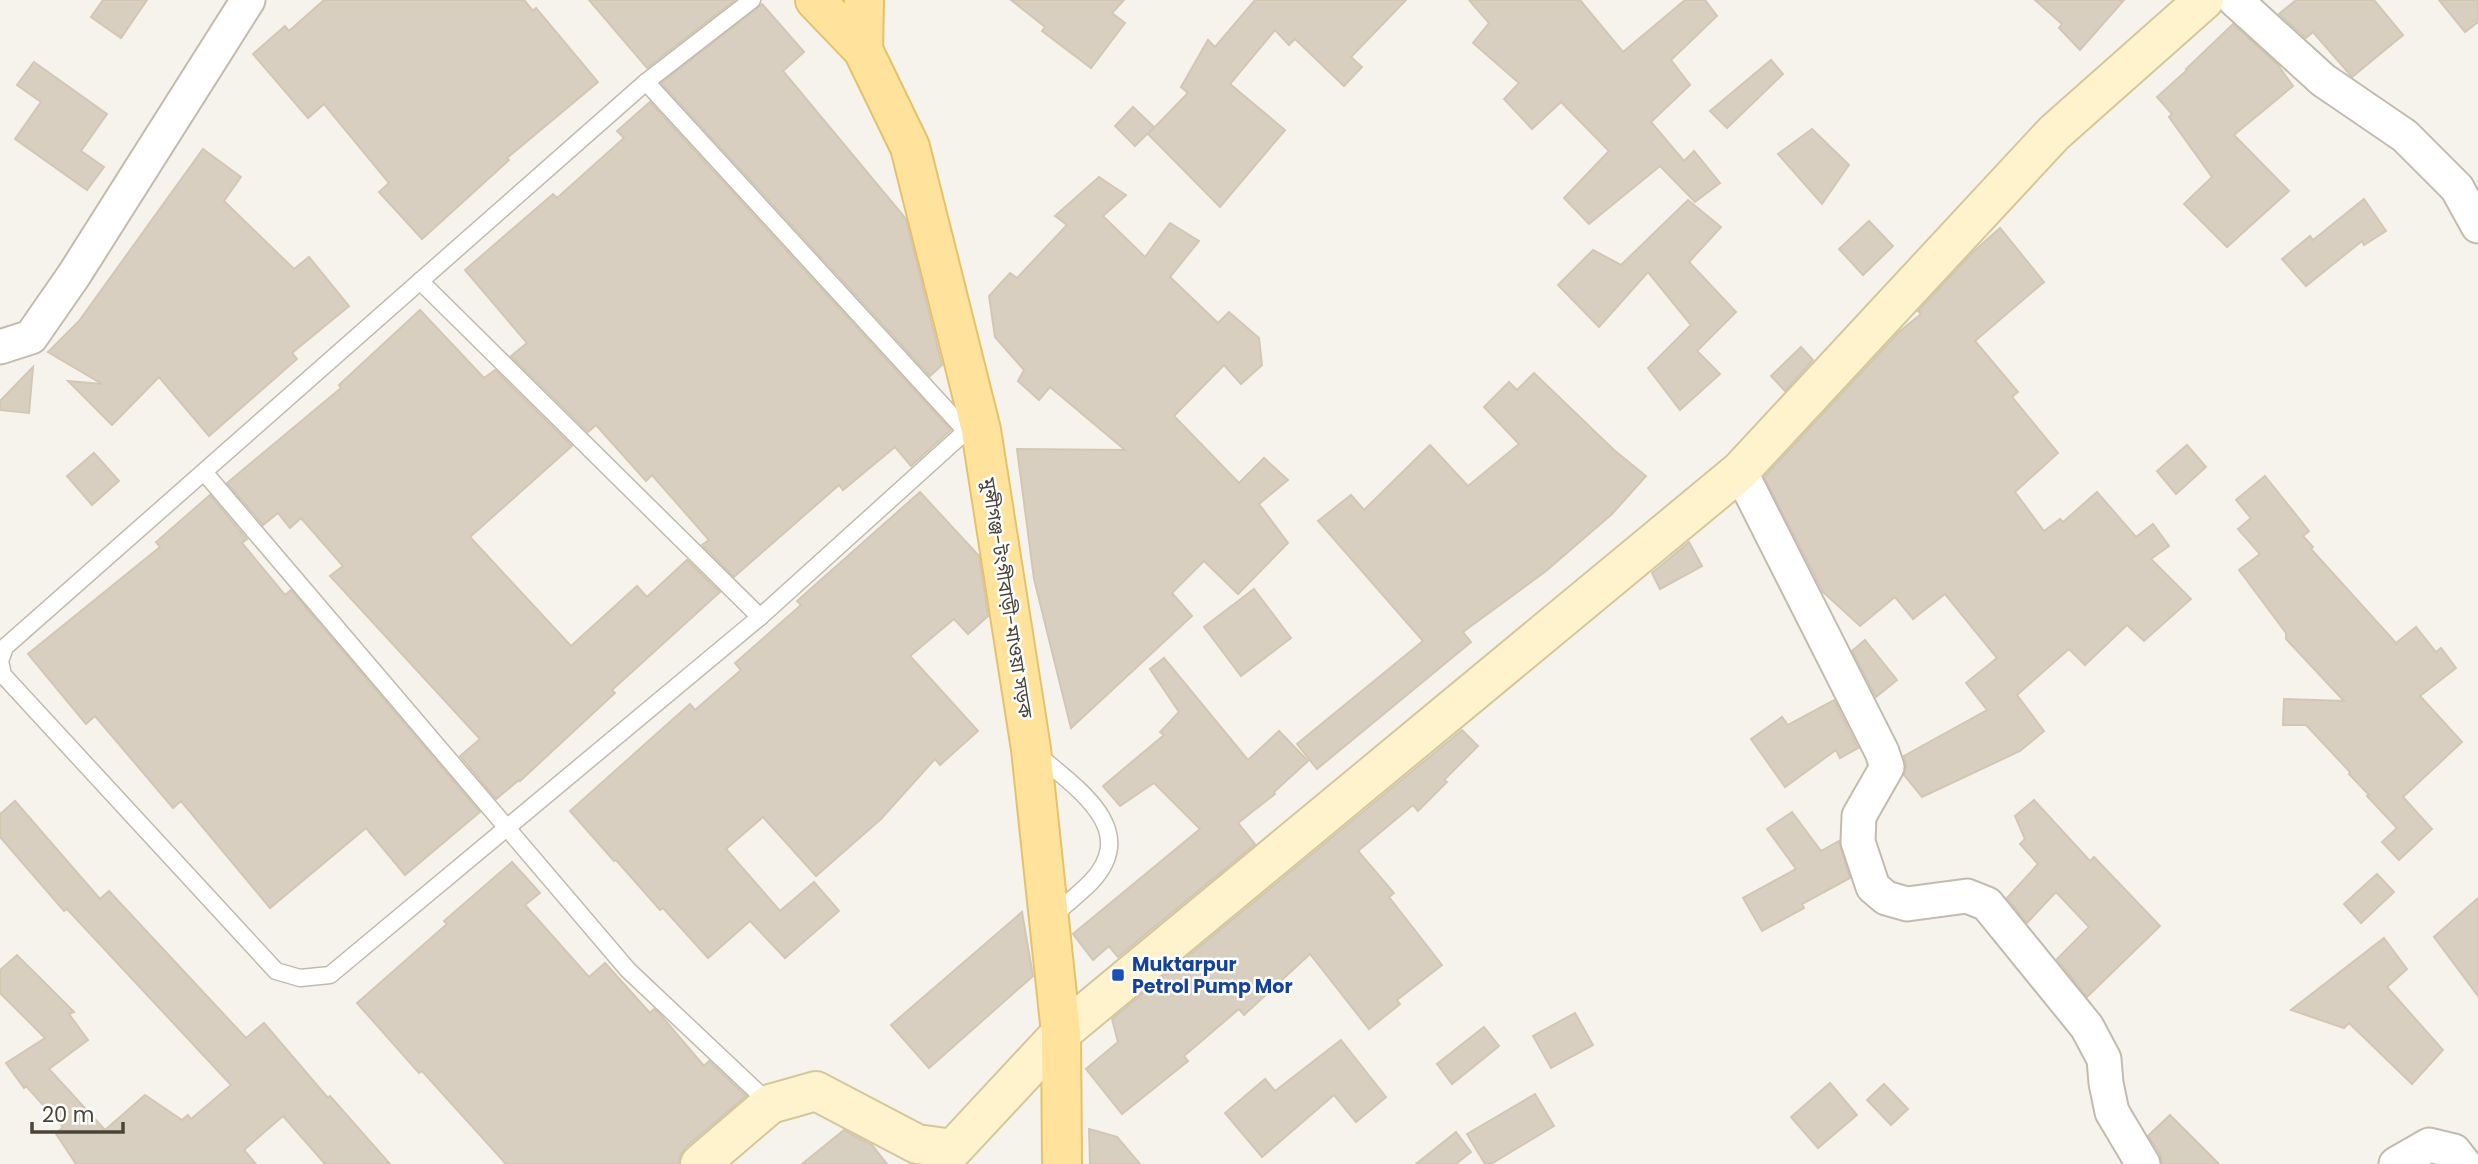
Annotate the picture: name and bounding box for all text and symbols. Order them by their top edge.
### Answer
street label: মুন্সীগঞ্জ-টংগীবাড়ী-মাওয়া সড়ক [975,475,1039,721]
place label: Muktarpur Petrol Pump Mor [1132,951,1293,1000]
marker: Muktarpur Petrol Pump Mor [1110,967,1126,983]
scale bar [32,1090,122,1134]
text: 20 m [42,1100,95,1129]

